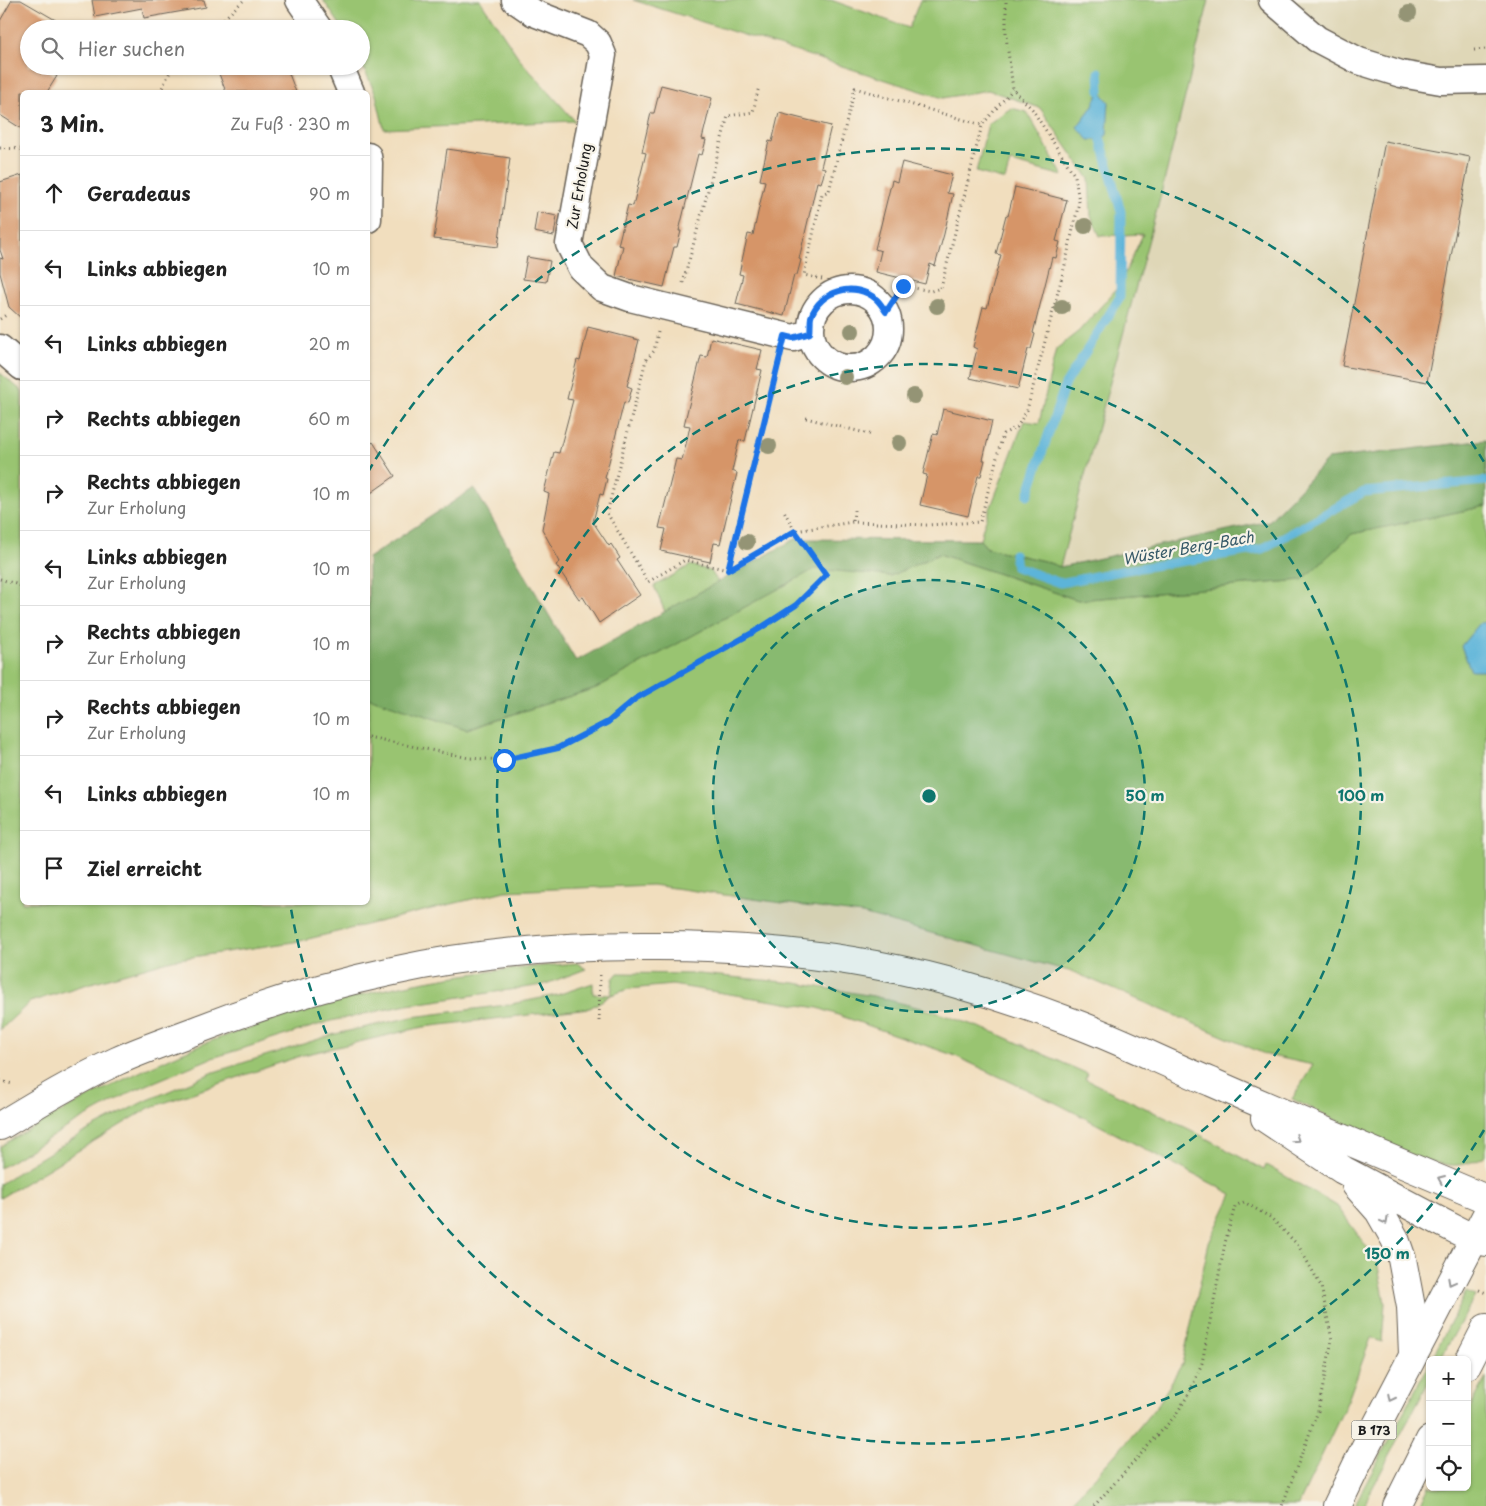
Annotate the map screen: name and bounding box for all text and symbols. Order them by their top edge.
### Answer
search box [20,20,370,75]
icon: search [38,34,66,62]
text: Hier suchen [78,34,185,62]
text: 3 Min. [40,107,104,139]
text: Zu Fuß · 230 m [230,111,350,135]
street label: Zur Erholung [561,141,597,231]
icon: ahead [40,179,68,207]
text: Geradeaus [87,179,191,207]
text: 90 m [309,181,350,205]
icon: left [40,254,68,282]
text: Links abbiegen [87,254,227,282]
text: 10 m [313,256,350,280]
route end [892,275,915,298]
icon: left [40,329,68,357]
text: Links abbiegen [87,329,227,357]
text: 20 m [309,331,350,355]
icon: right [40,404,68,432]
text: Rechts abbiegen [87,404,241,432]
text: 60 m [308,406,350,430]
text: Rechts abbiegen [87,467,241,495]
icon: right [40,479,68,507]
text: 10 m [313,481,350,505]
text: Zur Erholung [87,495,186,519]
water label: Wüster Berg-Bach [1121,524,1256,570]
text: Links abbiegen [87,542,227,570]
icon: left [40,554,68,582]
text: 10 m [313,556,350,580]
text: Zur Erholung [87,570,186,594]
text: Rechts abbiegen [87,617,241,645]
icon: right [40,629,68,657]
text: 10 m [313,631,350,655]
text: Zur Erholung [87,645,186,669]
text: Rechts abbiegen [87,692,241,720]
icon: right [40,704,68,732]
text: 10 m [313,706,350,730]
text: Zur Erholung [87,720,186,744]
route start [493,749,516,772]
icon: left [40,779,68,807]
text: Links abbiegen [87,779,227,807]
text: 10 m [313,781,350,805]
text: 50 m [1126,783,1164,806]
text: 100 m [1338,783,1384,806]
centre of rings [920,787,938,805]
icon: arrive [40,854,68,882]
text: Ziel erreicht [87,854,202,882]
one-way arrow [1290,1133,1299,1142]
one-way arrow [1437,1175,1446,1186]
one-way arrow [1379,1216,1389,1225]
text: 150 m [1364,1241,1410,1264]
one-way arrow [1448,1276,1458,1285]
map controls [1426,1356,1471,1491]
button: + [1426,1356,1471,1401]
one-way arrow [1387,1392,1397,1401]
button: − [1426,1401,1471,1446]
road number: B 173 [1352,1420,1396,1440]
button: locate [1426,1446,1471,1491]

